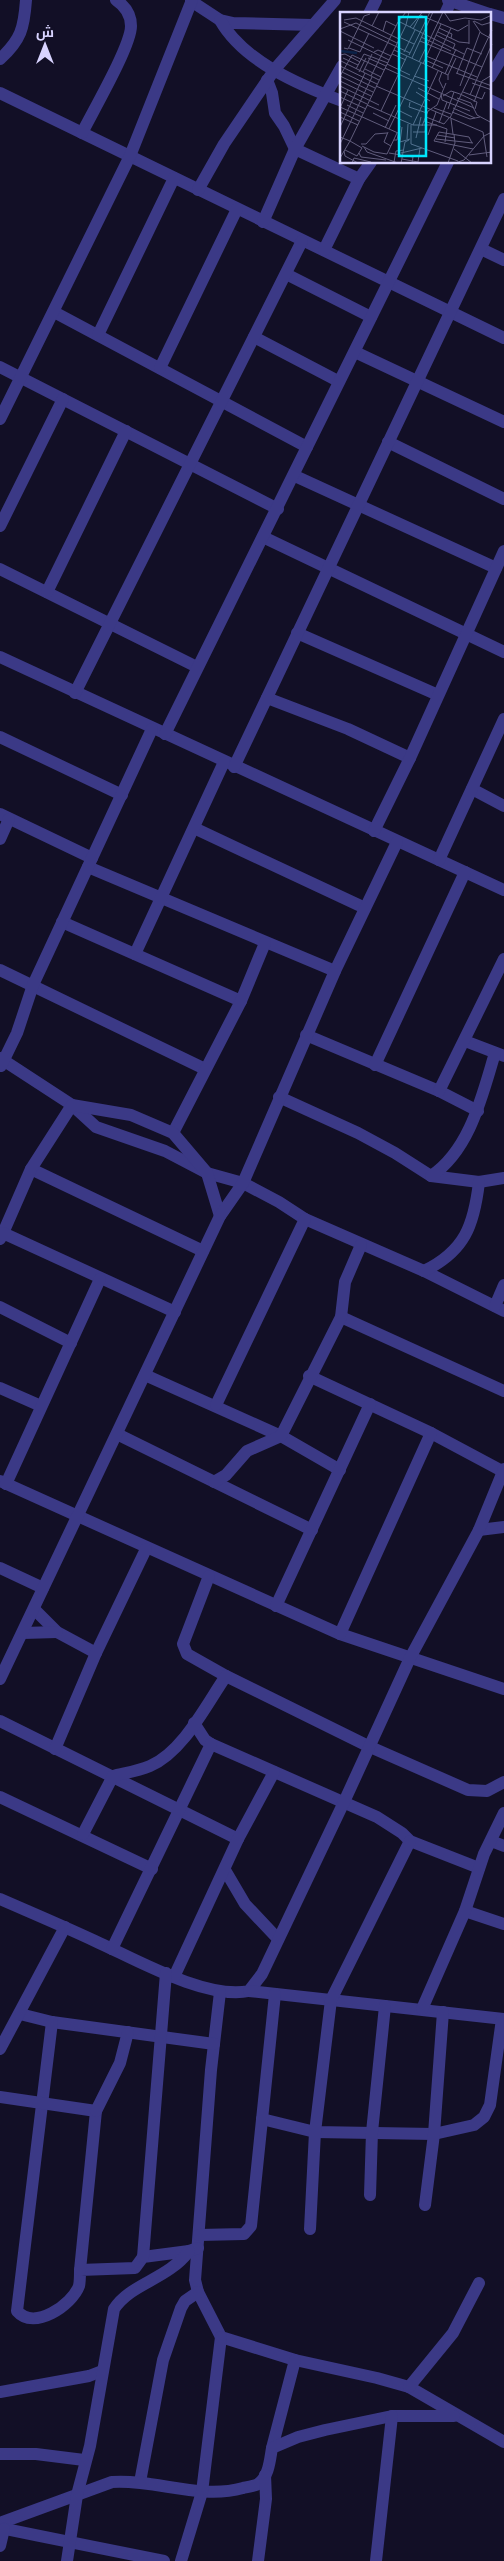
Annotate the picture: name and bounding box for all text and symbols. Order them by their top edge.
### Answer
inset map [340,12,492,164]
north arrow [20,20,70,70]
text: ش [36,24,54,41]

